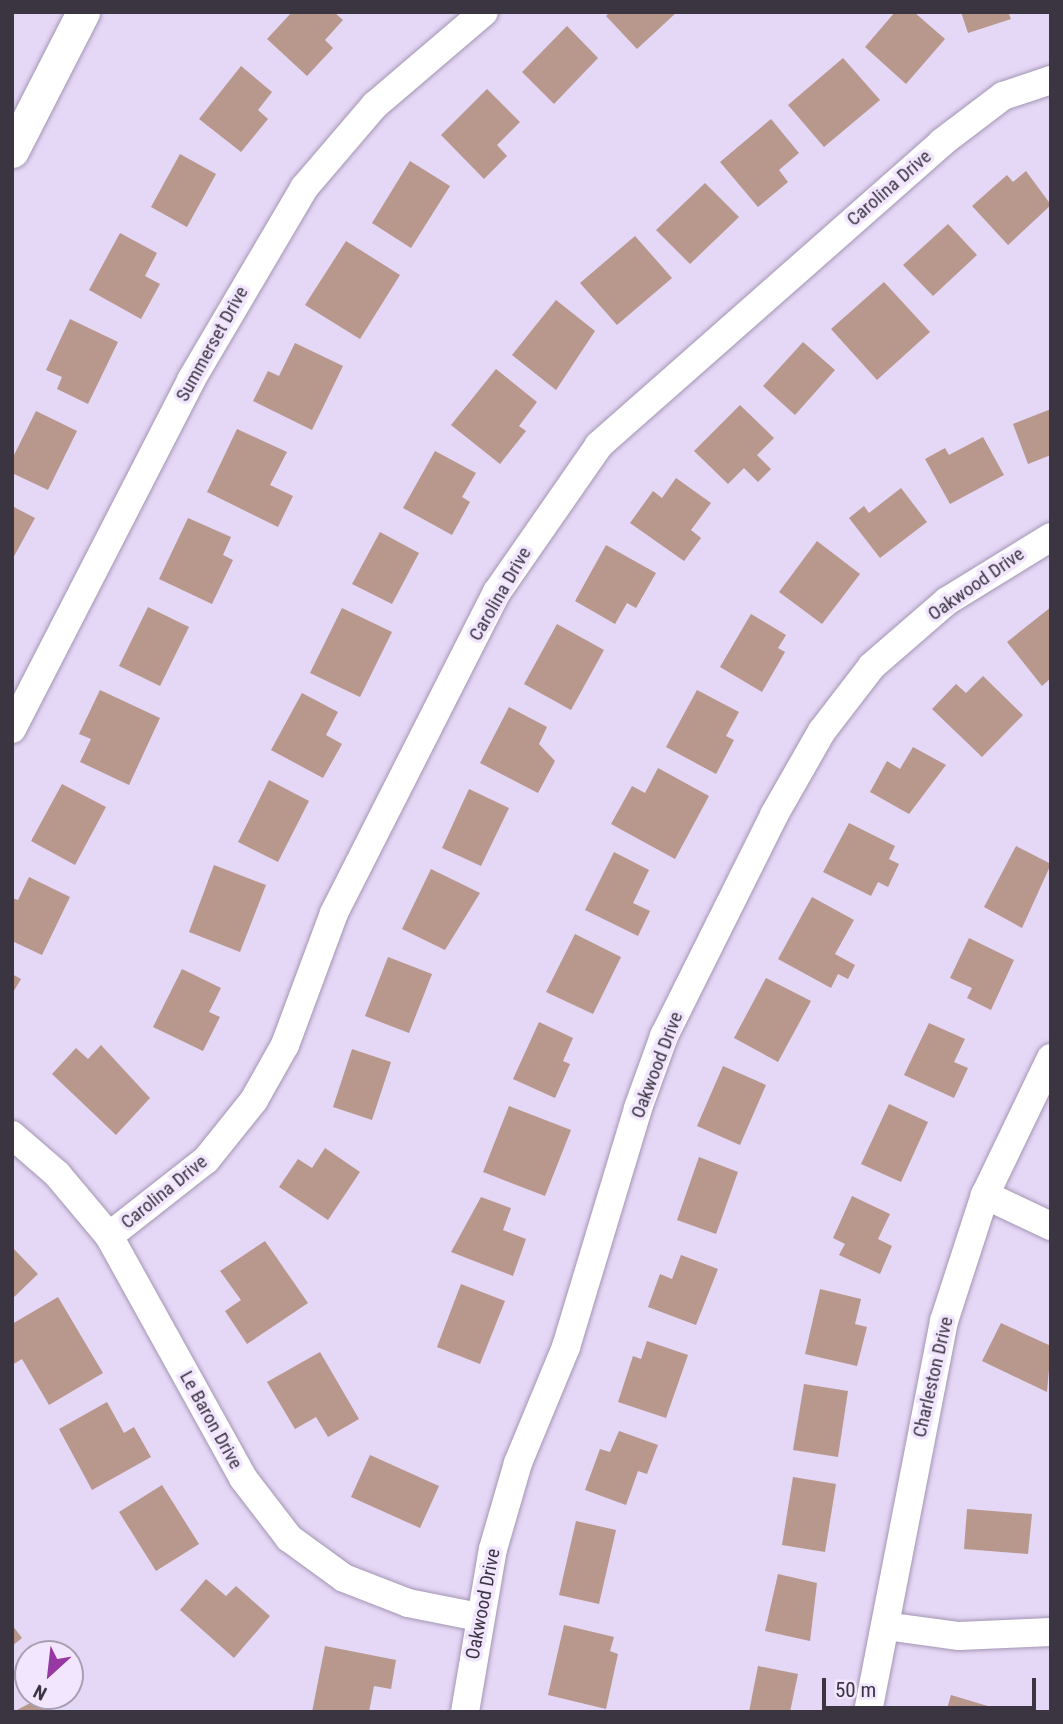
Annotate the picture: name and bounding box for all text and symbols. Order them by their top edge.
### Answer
street label: Carolina Drive [842,145,936,231]
street label: Summerset Drive [171,283,253,405]
street label: Oakwood Drive [924,542,1028,626]
street label: Carolina Drive [464,543,536,645]
street label: Oakwood Drive [626,1009,688,1121]
street label: Carolina Drive [116,1150,212,1234]
street label: Charleston Drive [908,1314,958,1440]
street label: Le Baron Drive [175,1367,247,1473]
street label: Oakwood Drive [461,1547,505,1661]
north arrow [14,1640,84,1710]
scale bar [825,1664,1038,1708]
text: 50 m [835,1678,876,1702]
text: N [30,1679,51,1705]

